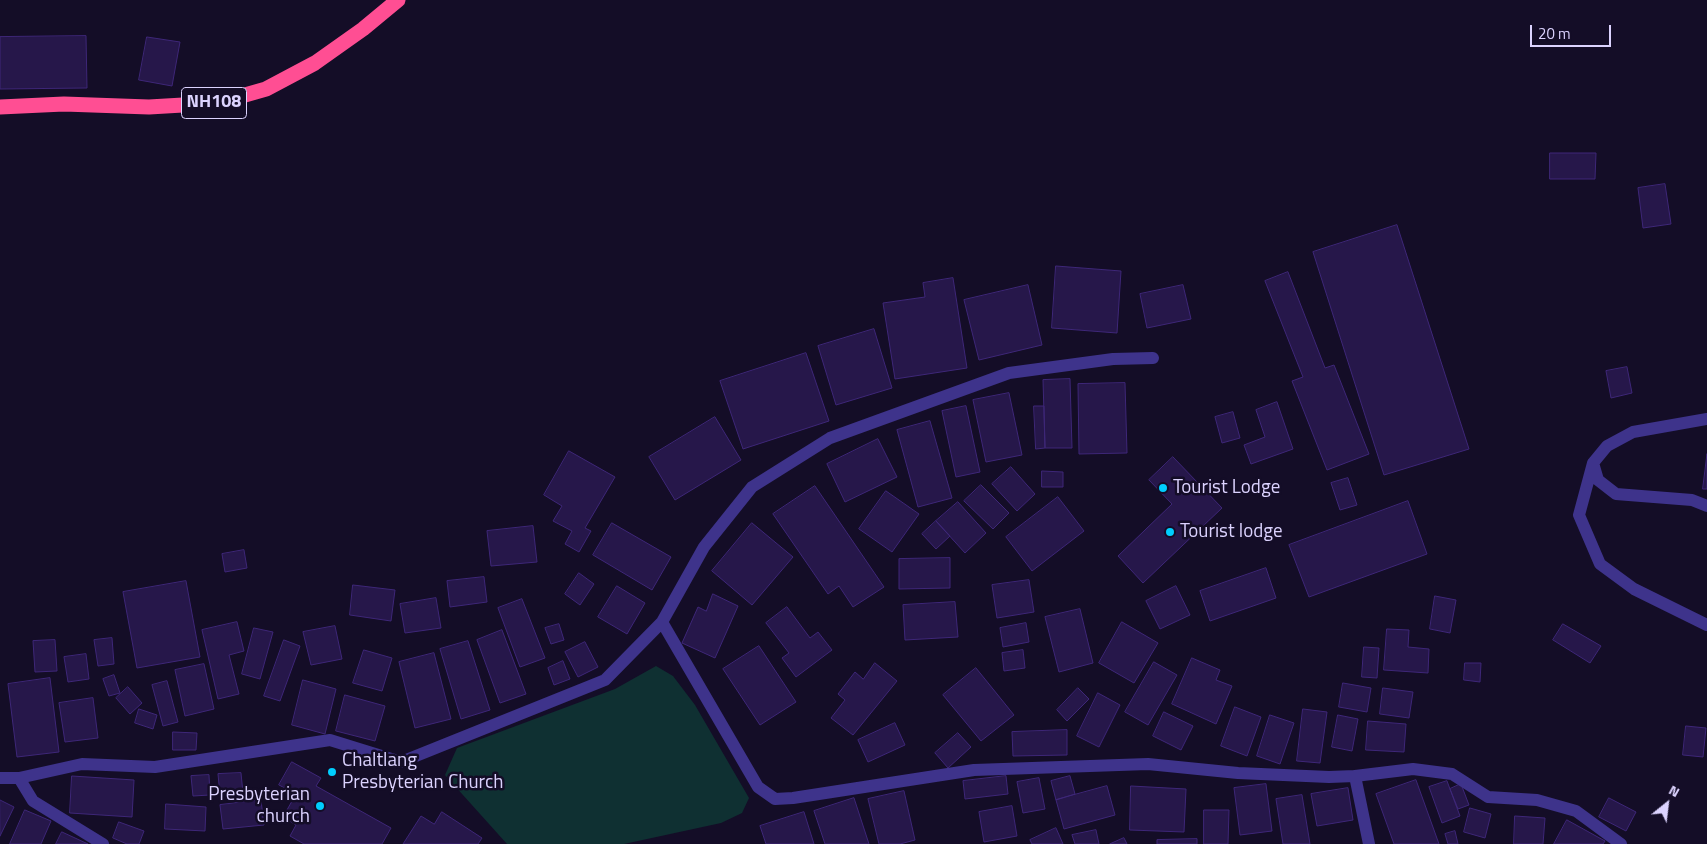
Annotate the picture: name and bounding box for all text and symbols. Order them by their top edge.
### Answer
scale bar [1532,15,1613,47]
text: 20 m [1538,22,1571,45]
road number: NH108 [182,88,246,119]
place label: Tourist Lodge [1173,477,1280,499]
marker: Tourist Lodge [1157,482,1169,494]
place label: Tourist lodge [1180,521,1283,543]
marker: Tourist lodge [1164,526,1176,538]
place label: Chaltlang Presbyterian Church [342,750,503,794]
marker: Chaltlang Presbyterian Church [326,766,338,778]
north arrow [1642,779,1692,829]
text: N [1665,779,1684,802]
place label: Presbyterian church [208,784,310,828]
marker: Presbyterian church [314,800,326,812]

